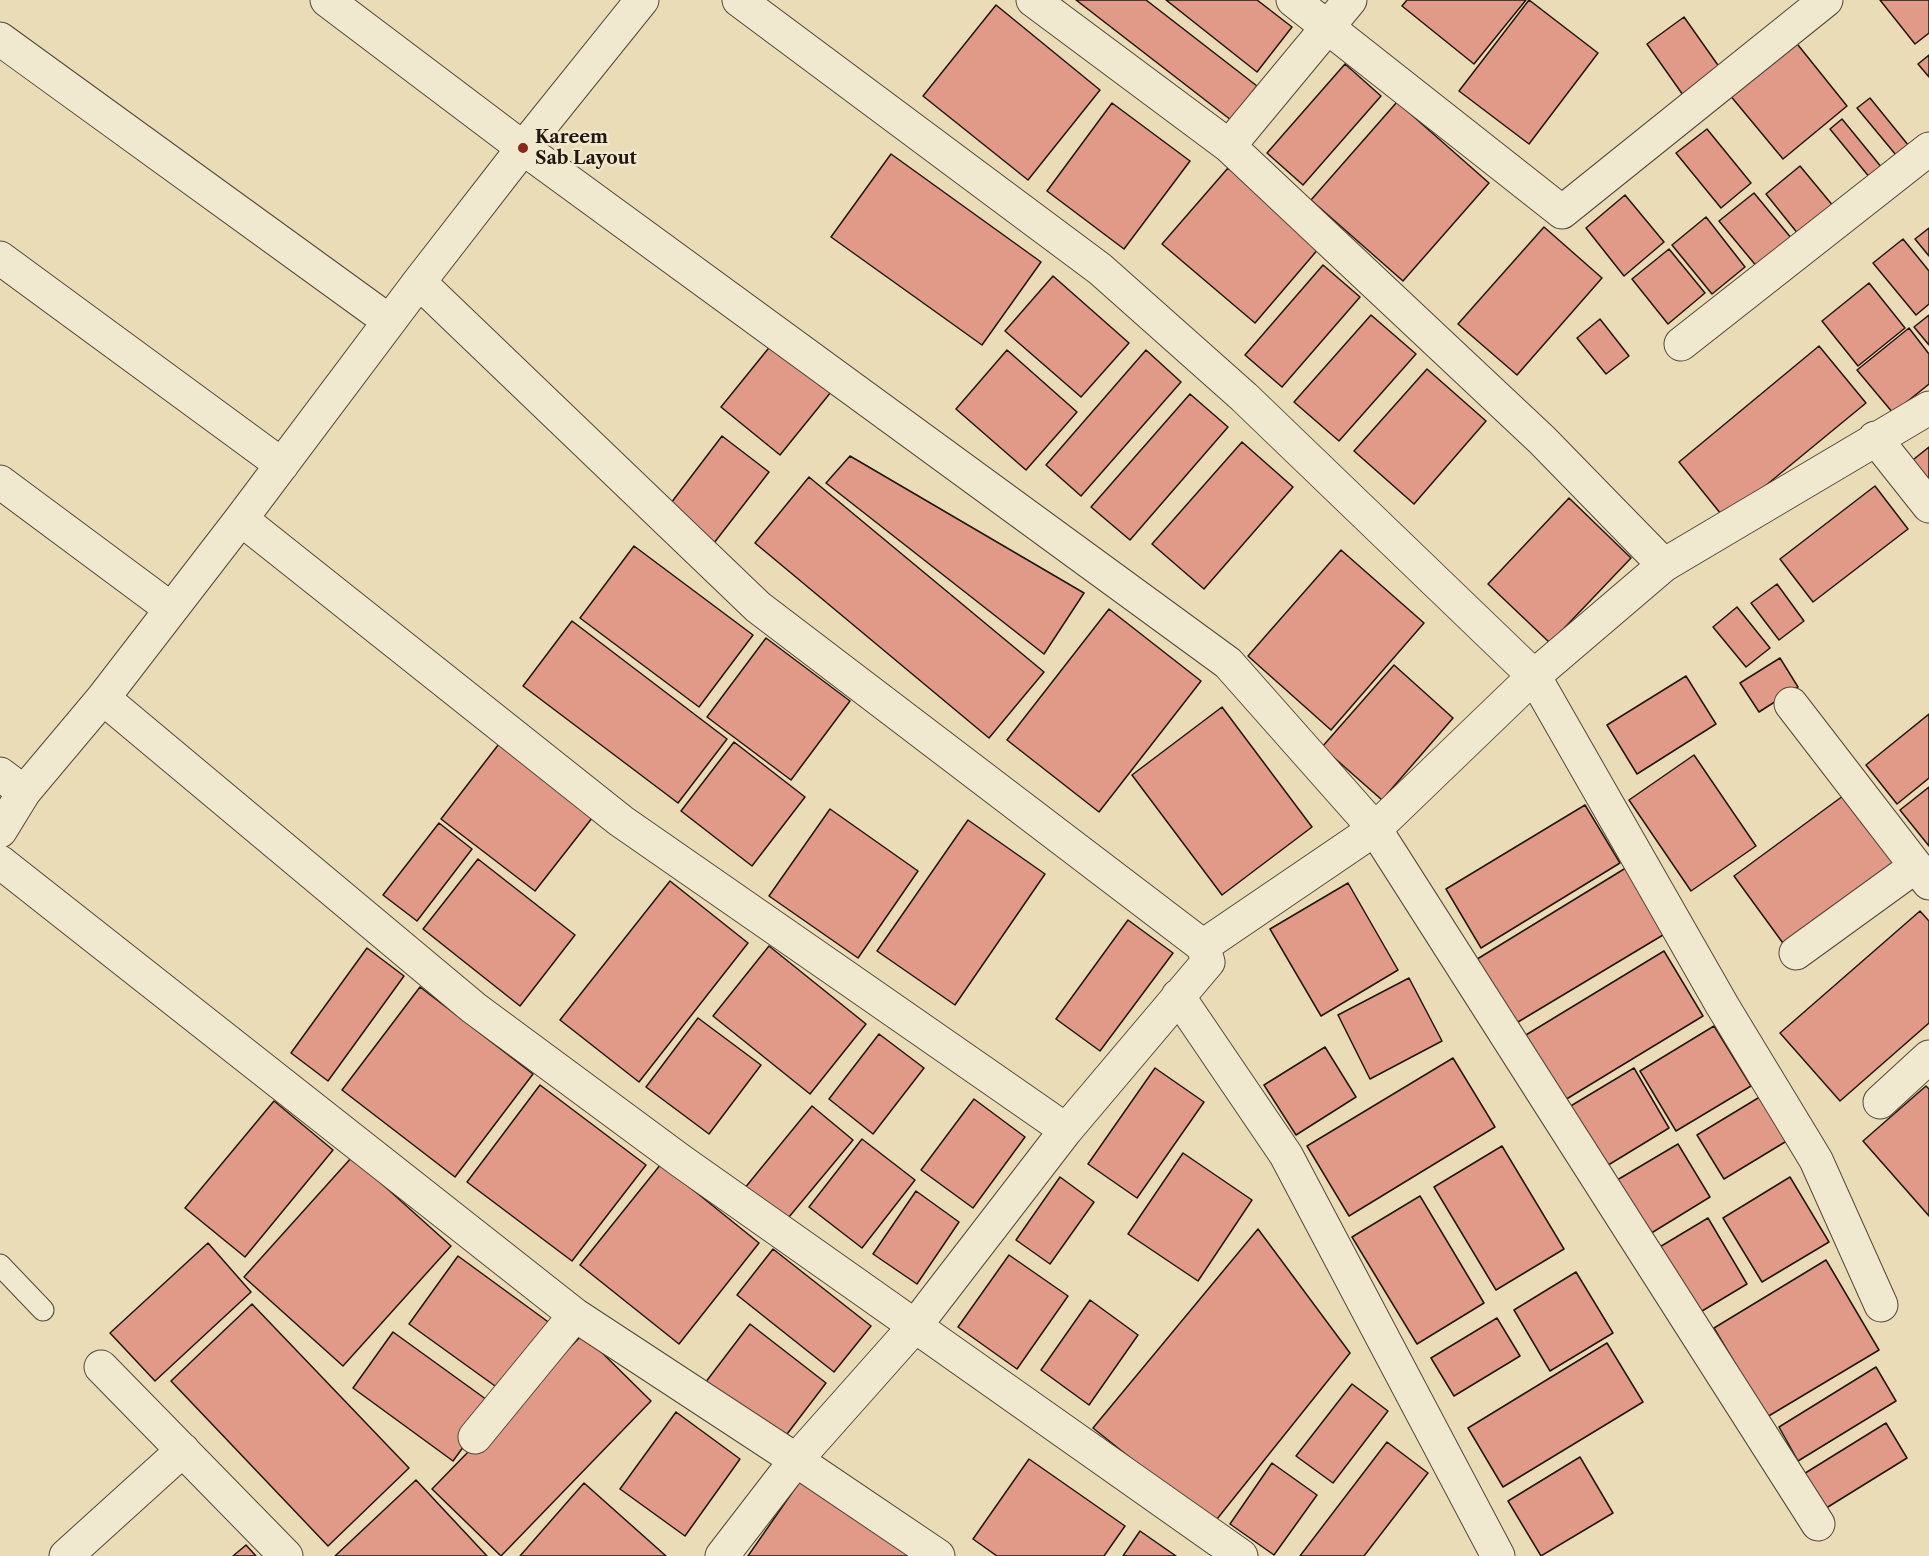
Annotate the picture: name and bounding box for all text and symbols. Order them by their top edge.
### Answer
place label: Kareem Sab Layout [535,127,637,170]
marker: Kareem Sab Layout [516,141,530,155]

